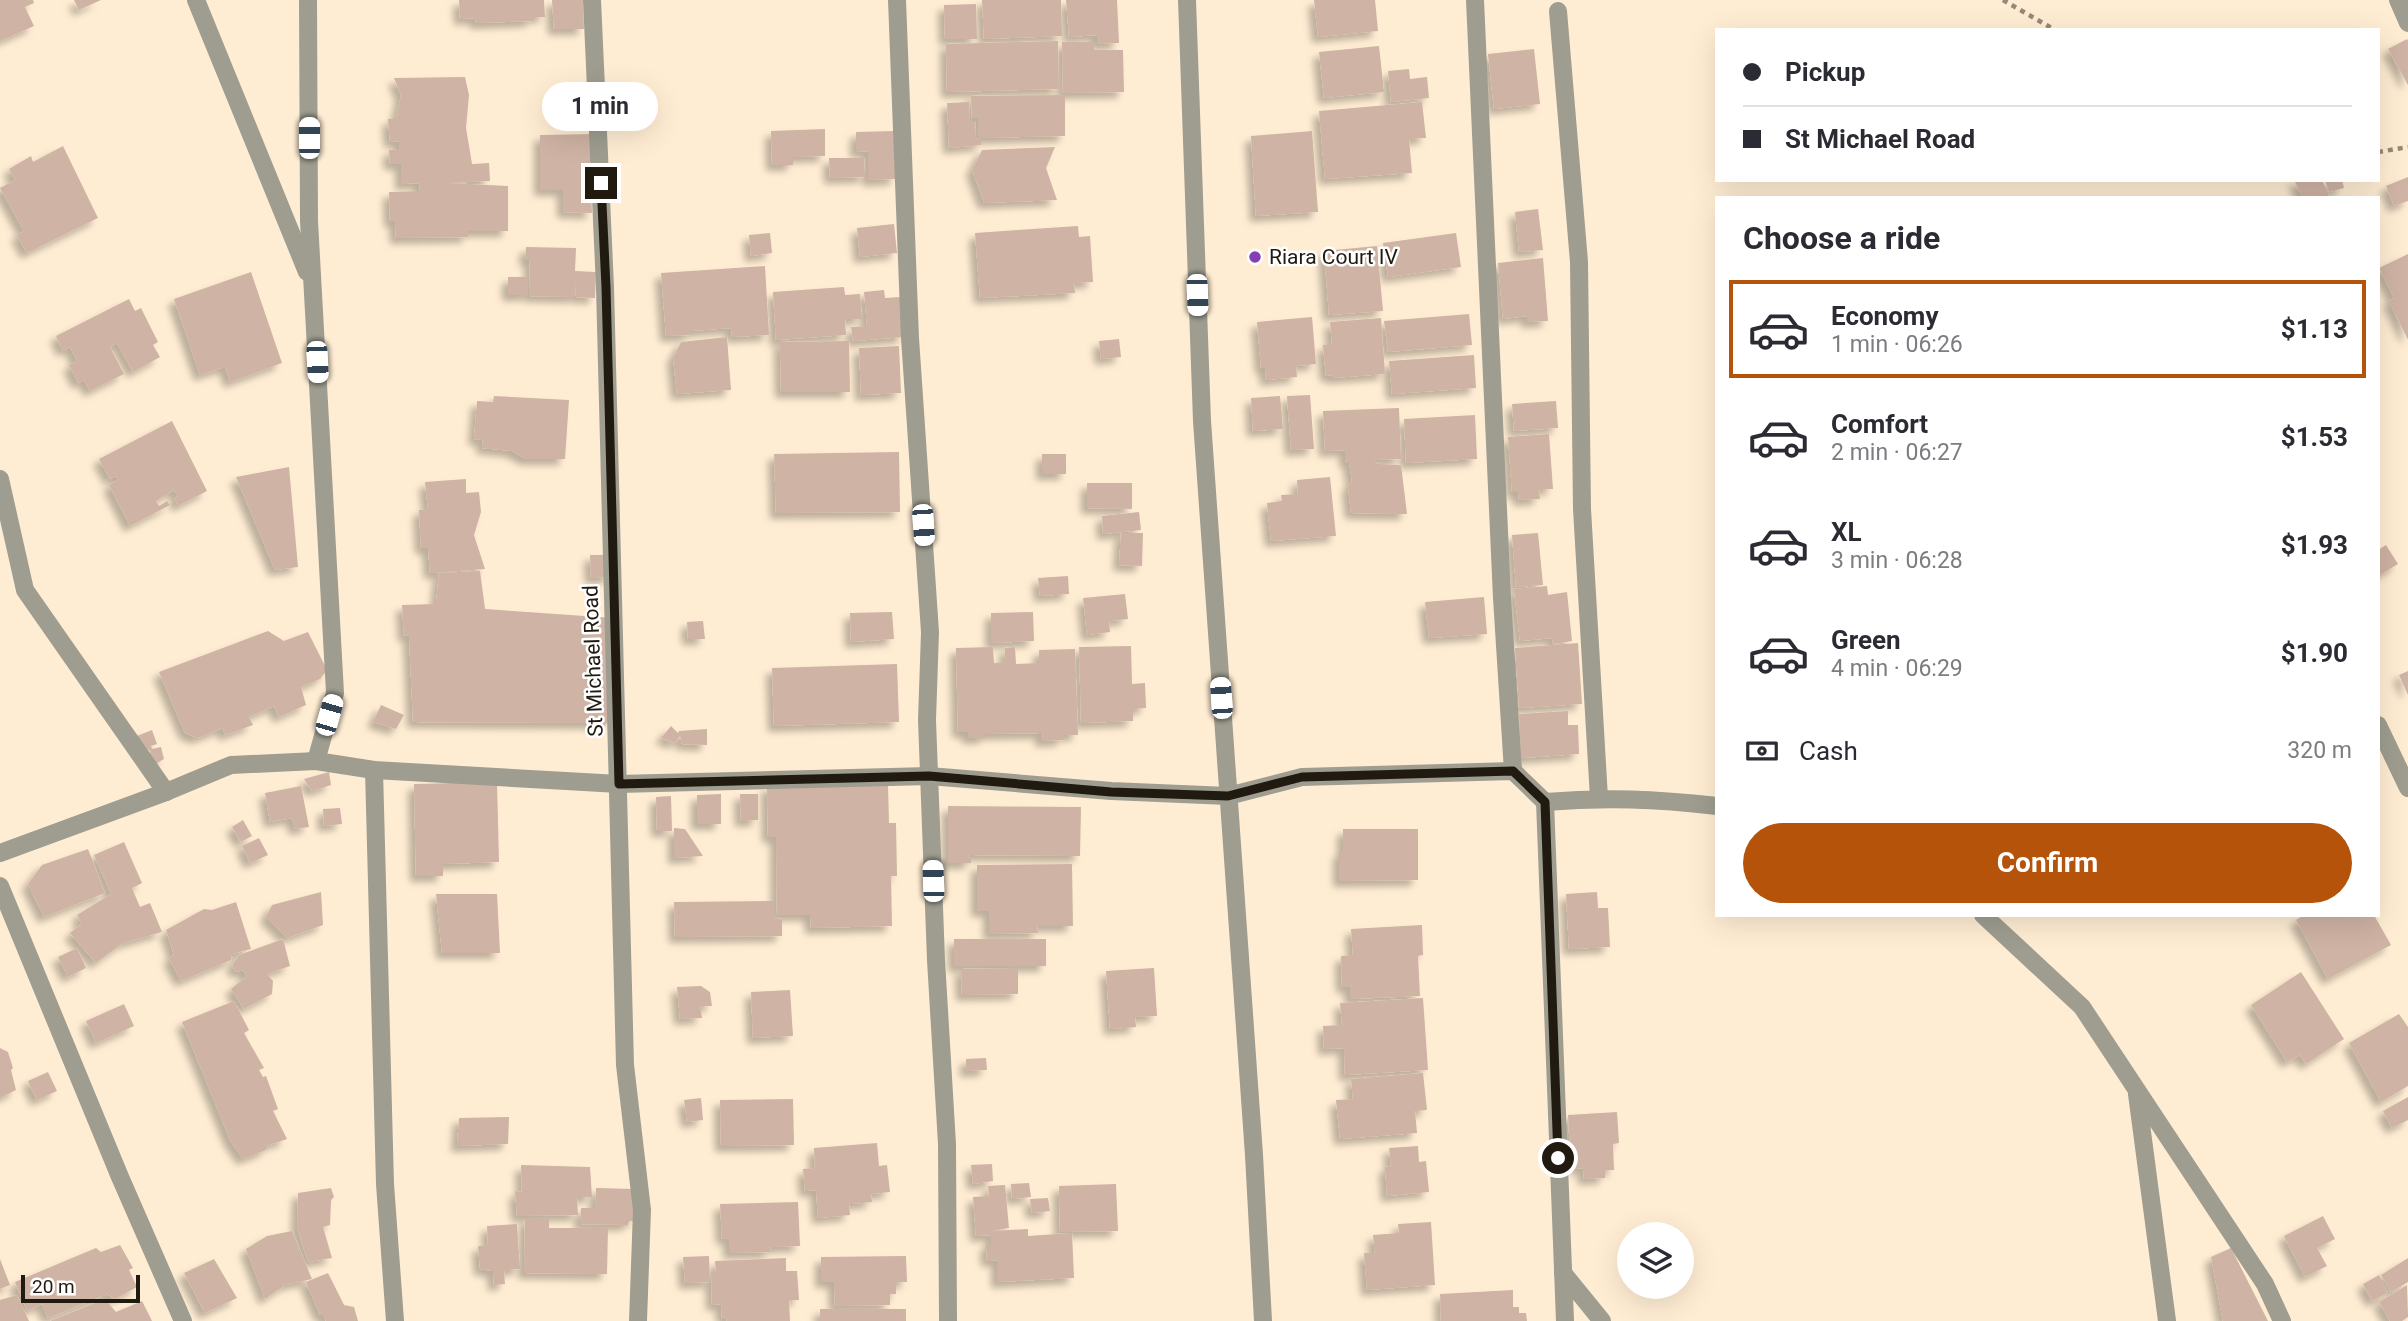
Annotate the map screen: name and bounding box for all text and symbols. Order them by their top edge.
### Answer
text: Pickup [1785,57,1865,87]
callout: 1 min [543,82,659,130]
text: 1 min [571,93,629,120]
car [299,117,320,159]
text: St Michael Road [1785,124,1975,154]
route end [585,167,617,199]
text: Choose a ride [1743,219,1940,257]
place label: Riara Court IV [1269,245,1398,269]
marker: Riara Court IV [1247,249,1263,265]
car [1186,274,1209,316]
icon: car [1747,298,1810,361]
text: Economy [1831,301,1938,331]
text: $1.13 [2281,314,2348,344]
text: 1 min · 06:26 [1831,331,1963,358]
car [306,340,329,384]
icon: car [1747,406,1810,469]
text: Comfort [1831,409,1928,439]
text: $1.53 [2281,422,2348,452]
text: 2 min · 06:27 [1831,439,1963,466]
car [912,503,935,547]
icon: car [1747,514,1810,577]
text: XL [1831,517,1862,547]
text: $1.93 [2281,530,2348,560]
text: 3 min · 06:28 [1831,547,1963,574]
street label: St Michael Road [578,585,608,737]
icon: car [1747,622,1810,685]
text: Green [1831,625,1901,655]
text: $1.90 [2281,638,2348,668]
text: 4 min · 06:29 [1831,655,1963,682]
car [1210,676,1233,720]
car [314,692,345,738]
icon: cash [1743,732,1781,770]
text: Cash [1799,736,1858,766]
text: 320 m [2287,737,2352,764]
button: Confirm [1743,823,2352,903]
car [922,860,945,902]
route start [1542,1142,1574,1174]
map controls [1617,1222,1694,1299]
button: layers [1617,1222,1694,1299]
scale bar [21,1272,140,1304]
text: 20 m [32,1275,75,1298]

